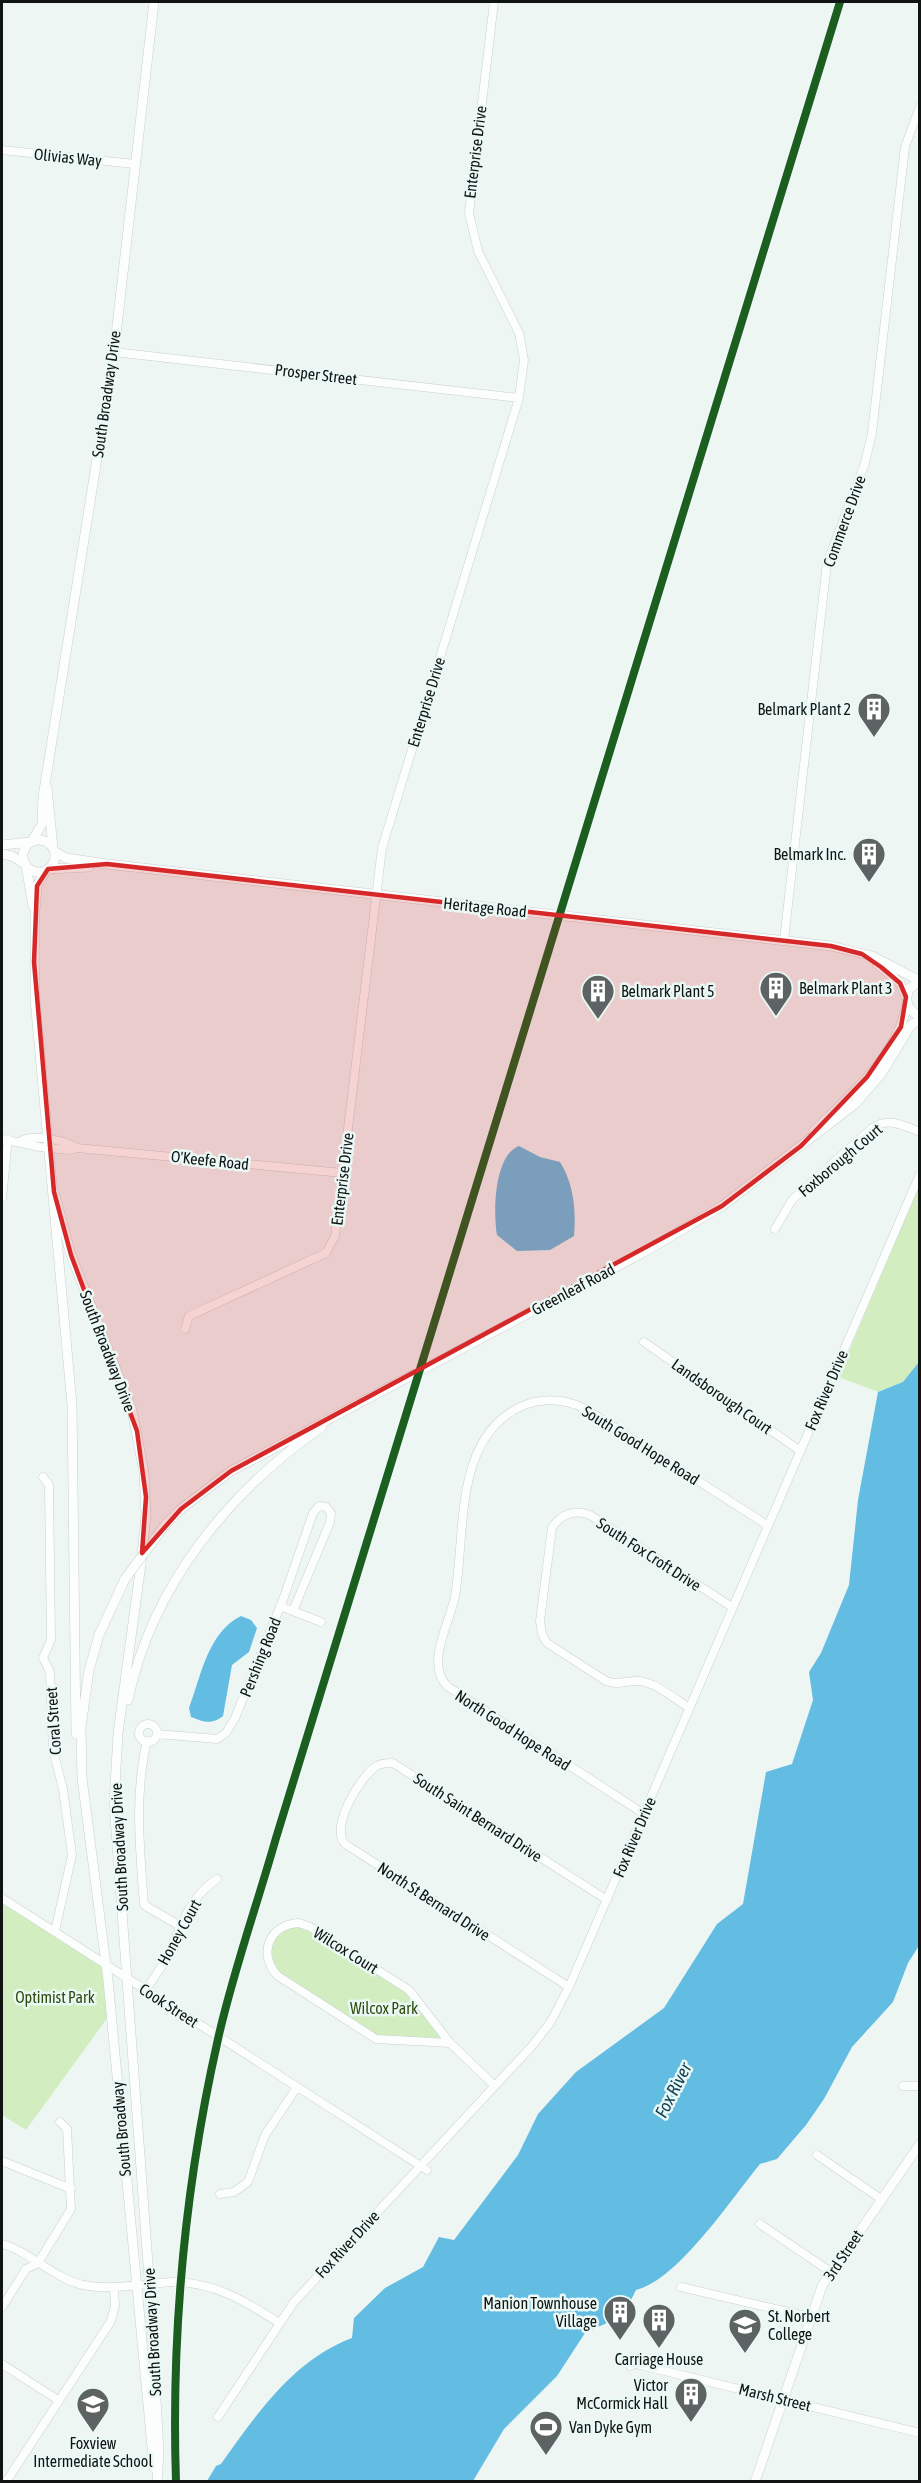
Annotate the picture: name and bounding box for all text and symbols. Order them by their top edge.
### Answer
street label: Enterprise Drive [460,105,491,199]
street label: Olivias Way [33,144,103,171]
street label: South Broadway Drive [88,329,125,459]
street label: Prosper Street [274,360,358,389]
street label: Commerce Drive [819,473,869,569]
street label: Enterprise Drive [404,655,449,749]
building icon: Belmark Plant 2 [856,691,892,738]
place label: Belmark Plant 2 [757,700,851,718]
building icon: Belmark Inc. [851,836,887,883]
place label: Belmark Inc. [773,845,846,863]
street label: Heritage Road [442,894,528,921]
building icon: Belmark Plant 3 [758,970,794,1017]
building icon: Belmark Plant 5 [580,973,616,1020]
place label: Belmark Plant 3 [799,979,893,997]
place label: Belmark Plant 5 [621,982,715,1000]
street label: Foxborough Court [795,1120,886,1201]
street label: Enterprise Drive [327,1132,358,1226]
street label: O'Keefe Road [170,1147,250,1173]
street label: Greenleaf Road [528,1260,618,1318]
street label: South Broadway Drive [76,1288,139,1414]
street label: Fox River Drive [801,1347,851,1433]
street label: Landsborough Court [668,1355,776,1438]
street label: South Good Hope Road [579,1402,703,1489]
street label: South Fox Croft Drive [594,1514,704,1594]
street label: Pershing Road [236,1615,285,1700]
street label: Coral Street [42,1686,64,1756]
street label: North Good Hope Road [451,1686,574,1775]
street label: South Saint Bernard Drive [411,1769,545,1865]
street label: South Broadway Drive [107,1783,132,1911]
street label: Fox River Drive [609,1794,659,1880]
street label: North St Bernard Drive [375,1858,493,1944]
street label: Honey Court [154,1896,205,1968]
street label: Wilcox Court [310,1923,382,1977]
street label: Cook Street [136,1979,202,2031]
park label: Optimist Park [15,1988,95,2007]
park label: Wilcox Park [350,1999,418,2017]
water label: Fox River [650,2058,696,2121]
street label: South Broadway [108,2081,135,2177]
street label: Fox River Drive [311,2207,383,2281]
street label: 3rd Street [820,2226,867,2284]
street label: South Broadway Drive [140,2268,165,2396]
place label: Manion Townhouse Village [483,2294,597,2331]
building icon: Manion Townhouse Village [602,2294,638,2341]
building icon: Carriage House [641,2302,677,2349]
school or university icon: St. Norbert College [727,2307,763,2354]
place label: St. Norbert College [768,2307,830,2344]
place label: Carriage House [615,2350,703,2369]
place label: Victor McCormick Hall [576,2376,669,2412]
building icon: Victor McCormick Hall [673,2376,709,2423]
street label: Marsh Street [737,2379,813,2415]
school or university icon: Foxview Intermediate School [75,2386,111,2433]
sports icon: Van Dyke Gym [528,2409,564,2456]
place label: Van Dyke Gym [569,2418,652,2437]
place label: Foxview Intermediate School [33,2434,153,2470]

